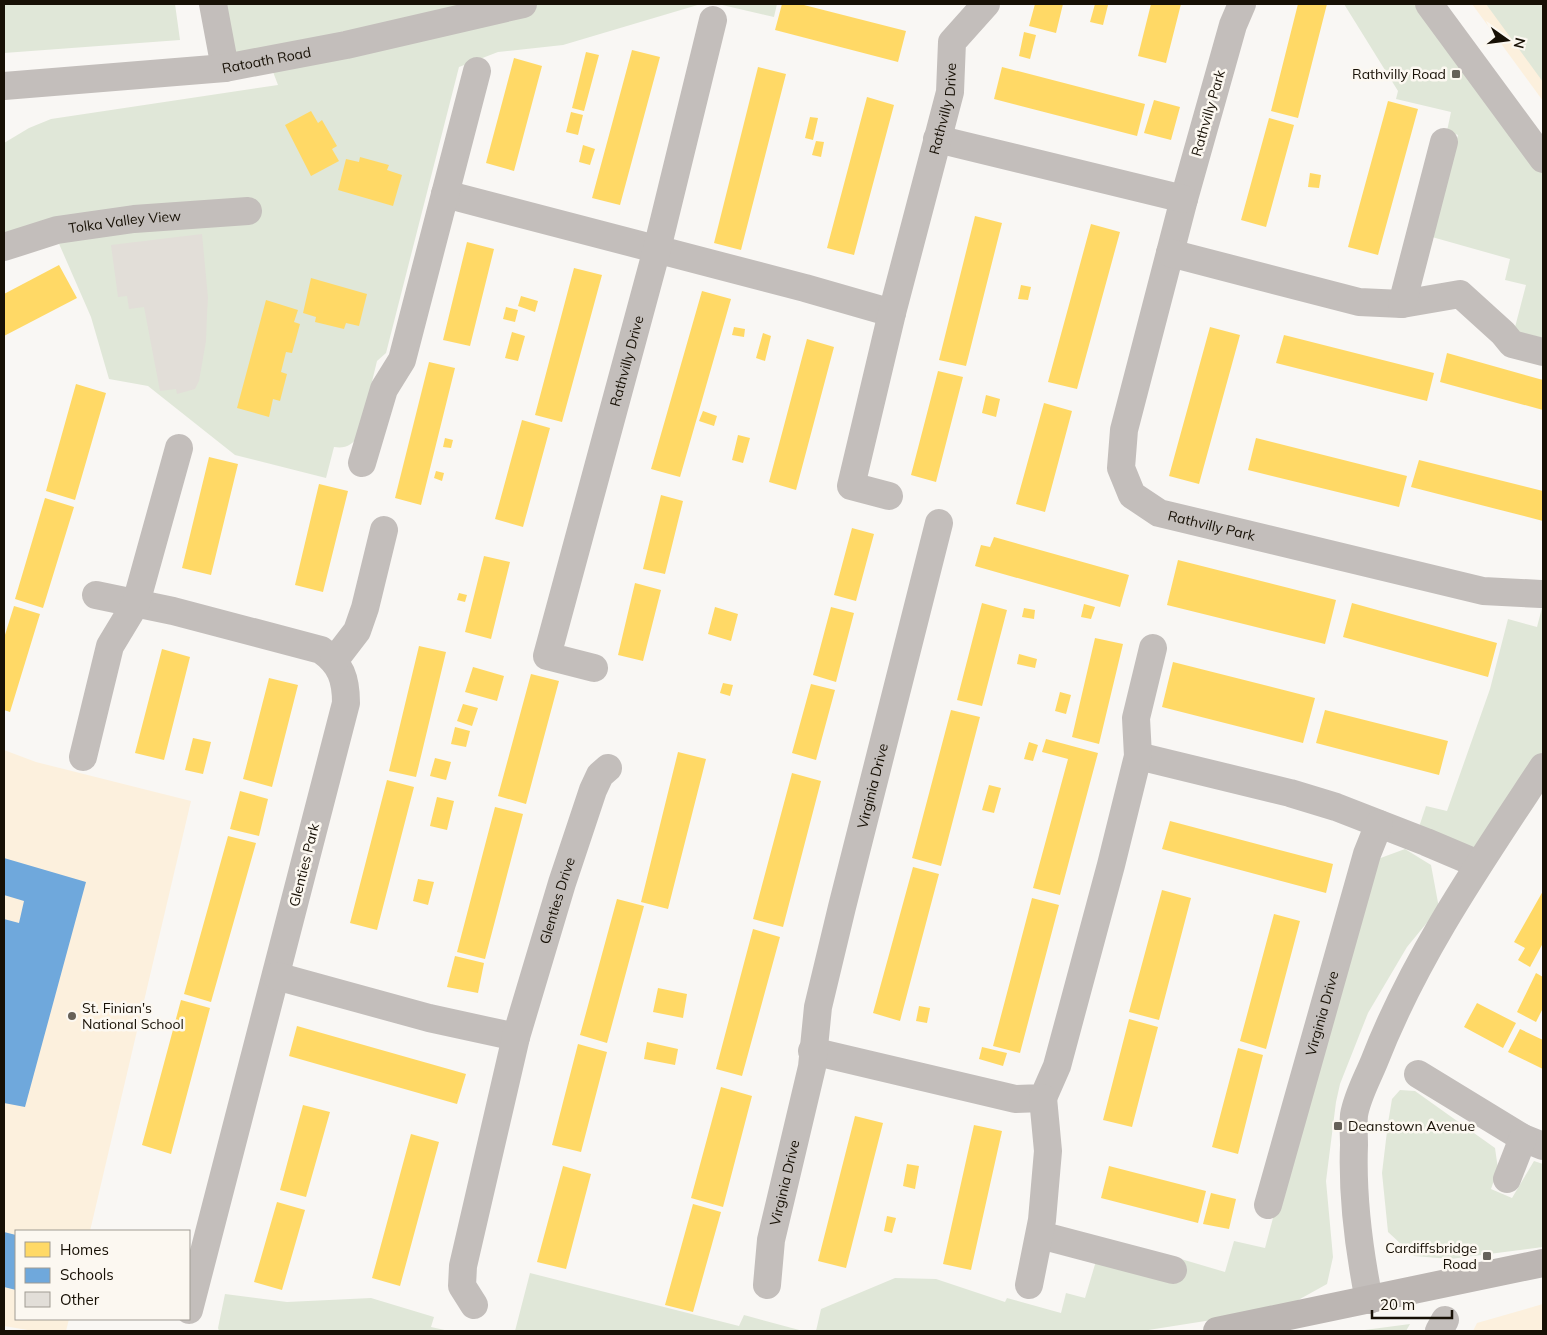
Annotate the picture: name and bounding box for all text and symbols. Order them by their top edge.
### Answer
north arrow [1482,15,1532,65]
text: N [1510,36,1530,50]
street label: Ratoath Road [220,43,313,77]
street label: Rathvilly Drive [925,62,960,157]
place label: Rathvilly Road [1352,65,1446,83]
street label: Rathvilly Park [1187,67,1229,158]
marker: Rathvilly Road [1450,68,1462,80]
street label: Tolka Valley View [67,207,182,237]
street label: Rathvilly Drive [606,314,648,409]
street label: Rathvilly Park [1166,506,1258,545]
street label: Virginia Drive [853,741,892,830]
street label: Glenties Park [285,821,323,909]
street label: Glenties Drive [535,855,579,946]
street label: Virginia Drive [1301,969,1343,1058]
place label: St. Finian's National School [82,999,184,1033]
marker: St. Finian's National School [66,1010,78,1022]
place label: Deanstown Avenue [1348,1117,1475,1135]
marker: Deanstown Avenue [1332,1120,1344,1132]
street label: Virginia Drive [766,1138,803,1227]
legend [15,1230,190,1320]
place label: Cardiffsbridge Road [1385,1239,1477,1273]
text: Homes [60,1240,109,1259]
marker: Cardiffsbridge Road [1481,1250,1493,1262]
text: Schools [60,1265,114,1284]
scale bar [1372,1288,1452,1320]
text: Other [60,1290,100,1309]
text: 20 m [1380,1295,1415,1314]

